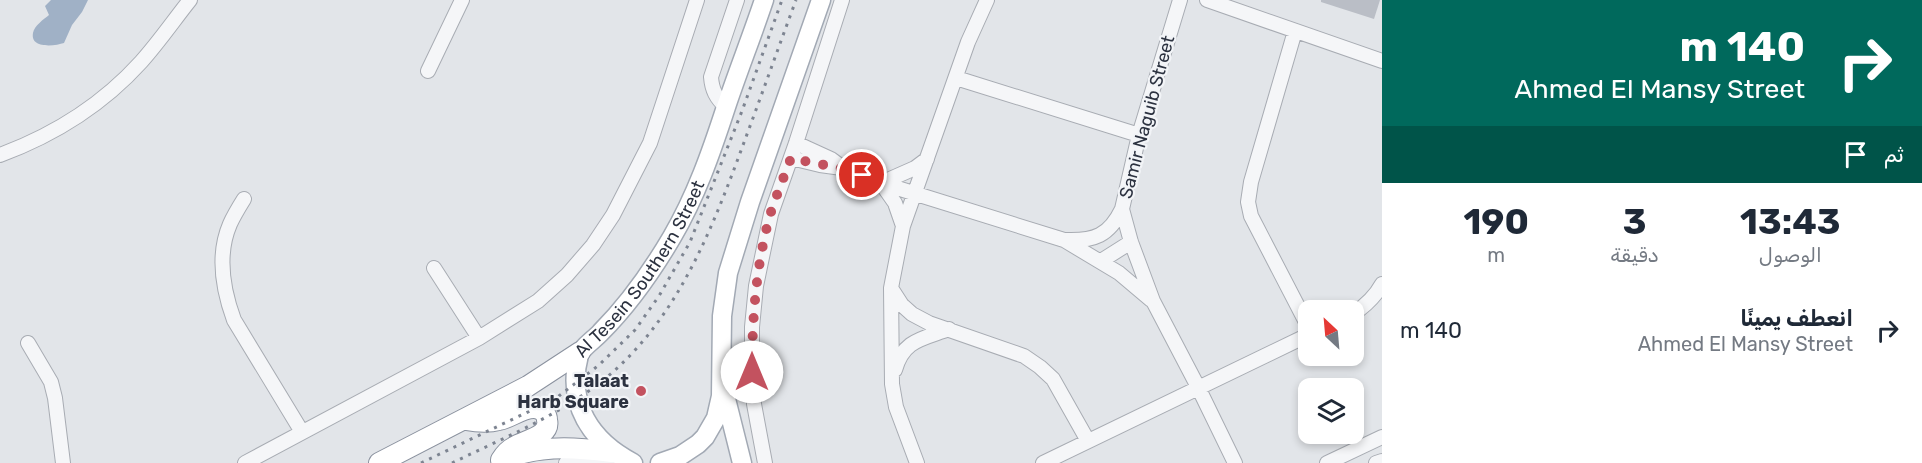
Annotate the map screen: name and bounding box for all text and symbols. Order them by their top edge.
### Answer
text: 140 m [1679,22,1805,72]
icon: right [1826,24,1904,102]
street label: Samir Naguib Street [1115,33,1179,201]
text: Ahmed El Mansy Street [1514,73,1805,105]
icon: arrive [1839,138,1872,171]
text: ثم [1884,141,1904,168]
pin [836,149,887,200]
icon: arrive [845,158,878,191]
street label: Al Tesein Southern Street [570,177,709,362]
text: 190 [1463,200,1529,243]
text: 3 [1623,200,1646,243]
text: 13:43 [1740,200,1841,243]
text: m [1487,243,1505,267]
text: دقيقة [1610,243,1659,267]
text: الوصول [1759,243,1822,267]
north arrow [1298,300,1364,366]
map controls [1298,300,1364,444]
text: انعطف يمينًا [1740,305,1853,332]
icon: right [1871,314,1904,347]
text: 140 m [1400,317,1462,344]
text: Ahmed El Mansy Street [1638,332,1853,356]
position arrow [720,340,784,404]
place label: Talaat Harb Square [517,370,629,413]
button: layers [1298,378,1364,444]
marker: Talaat Harb Square [634,384,648,398]

